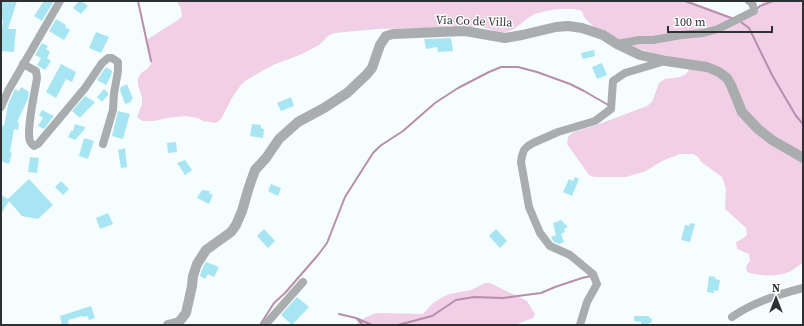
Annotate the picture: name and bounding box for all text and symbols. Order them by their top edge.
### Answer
scale bar [668,8,772,34]
street label: Via Co de Villa [435,12,514,30]
text: 100 m [674,14,706,30]
north arrow [756,278,796,318]
text: N [772,281,780,296]

